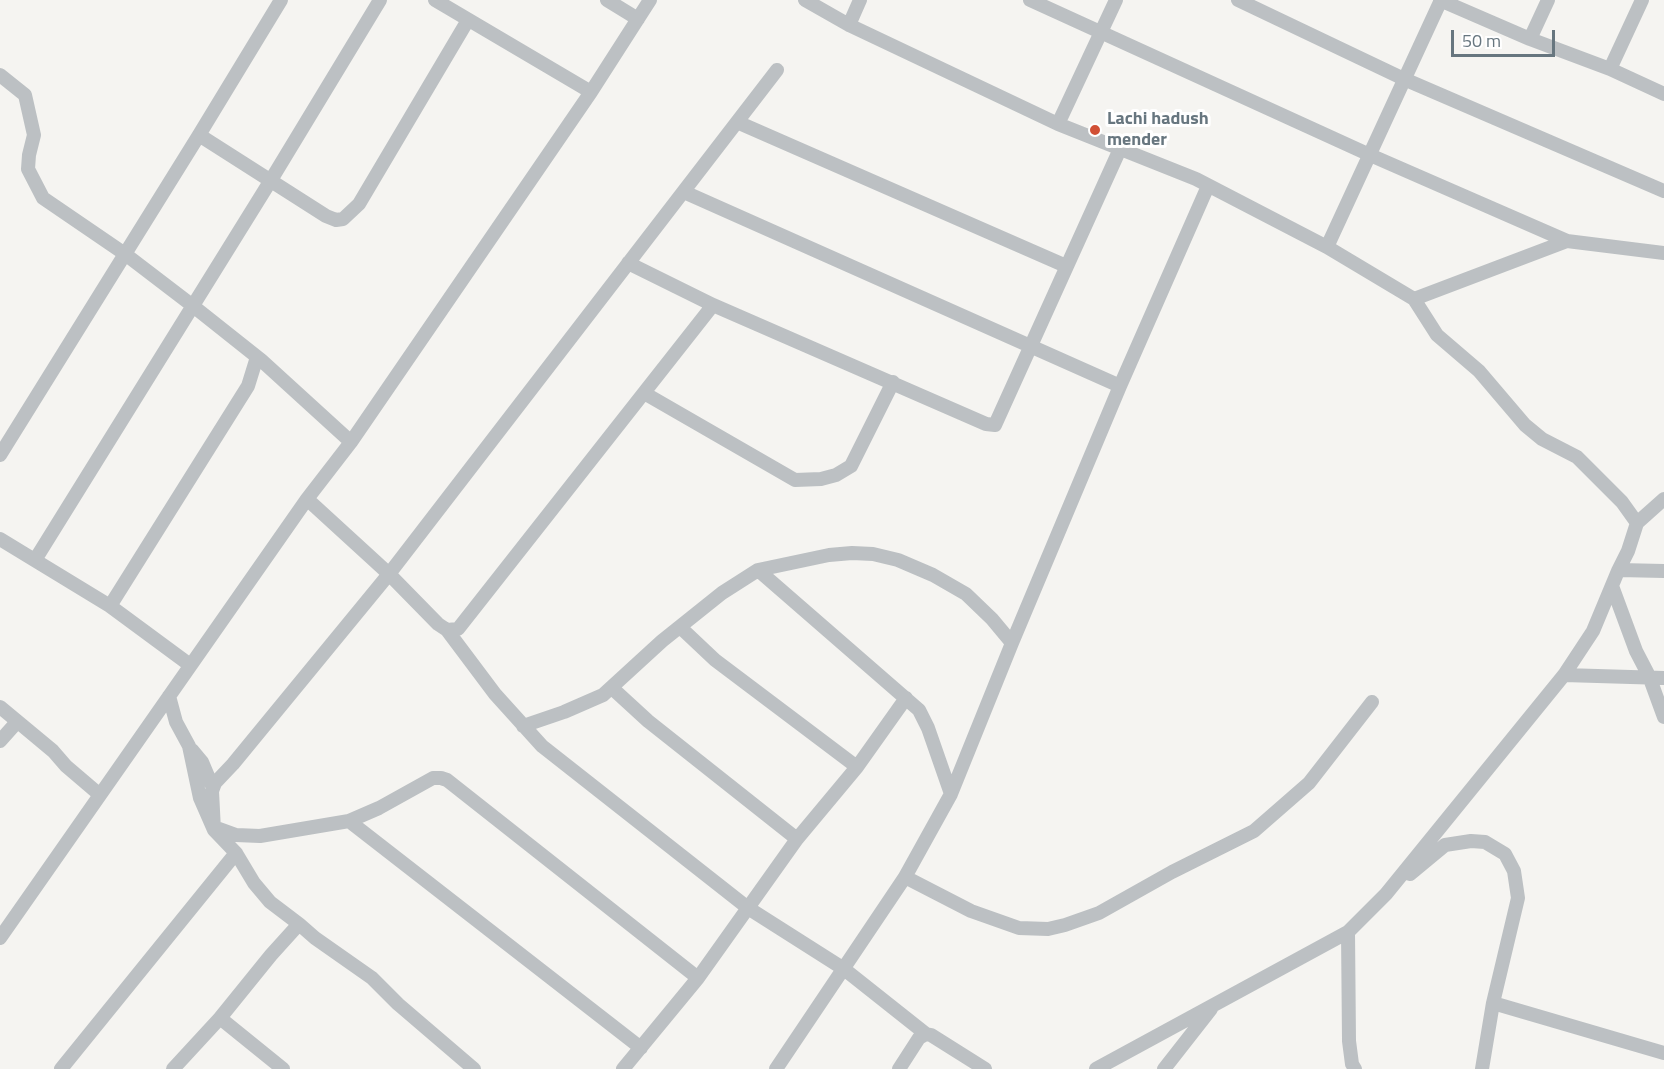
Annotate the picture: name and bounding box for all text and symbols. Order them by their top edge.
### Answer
scale bar [1454,18,1558,56]
text: 50 m [1462,27,1501,54]
place label: Lachi hadush mender [1107,109,1209,152]
marker: Lachi hadush mender [1088,123,1102,137]

